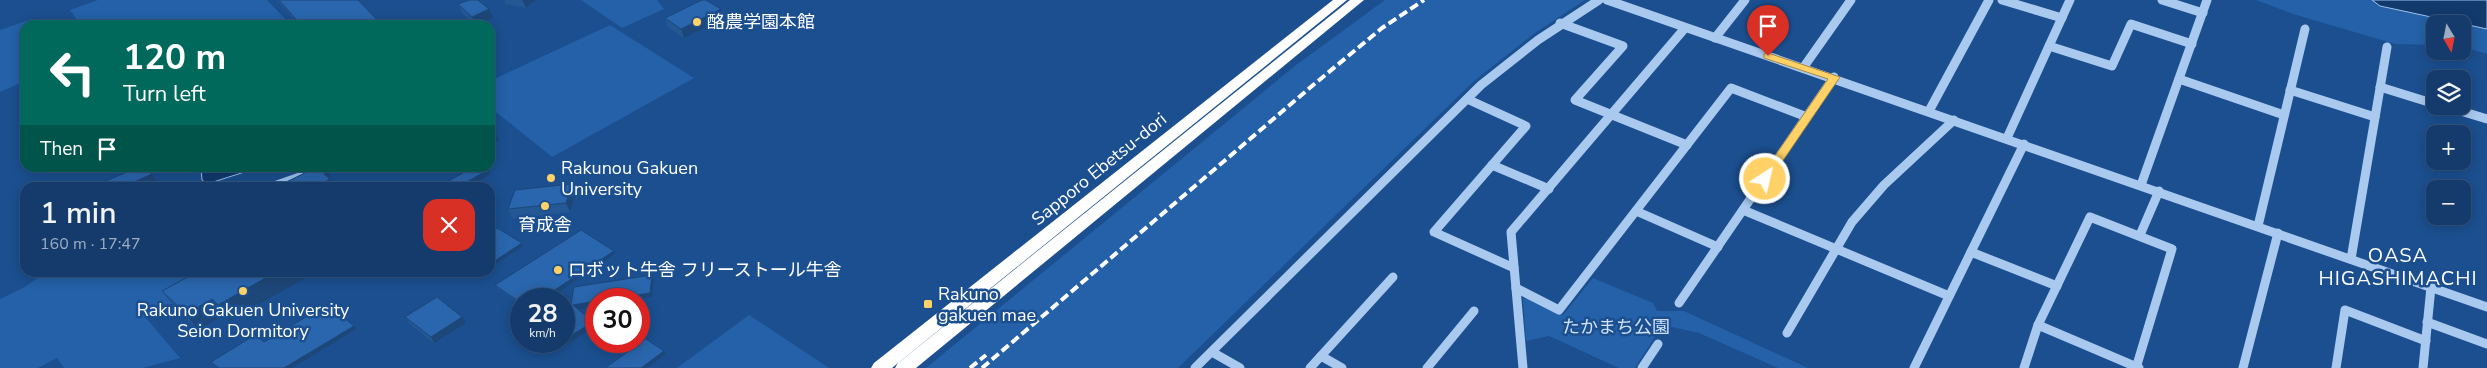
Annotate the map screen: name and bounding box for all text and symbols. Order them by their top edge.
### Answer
pin [1747,5,1789,56]
place label: 酪農学園本館 [707,10,815,34]
icon: arrive [1754,12,1782,40]
north arrow [2426,15,2471,60]
map controls [2426,15,2471,225]
marker: 酪農学園本館 [691,16,703,28]
text: 120 m [123,34,226,81]
icon: left [40,40,105,105]
button: layers [2426,70,2471,115]
text: Turn left [123,79,206,109]
street label: Sapporo Ebetsu-dori [1026,107,1172,231]
button: + [2426,125,2471,170]
icon: arrive [93,135,121,163]
text: Then [40,136,83,162]
position arrow [1738,152,1790,204]
place label: Rakunou Gakuen University [561,156,698,201]
marker: Rakunou Gakuen University [545,172,557,184]
button: − [2426,180,2471,225]
text: 1 min [40,193,116,234]
button: close [423,199,475,251]
marker: 育成舎 [539,200,551,212]
place label: 育成舎 [518,213,572,237]
text: 160 m · 17:47 [40,233,141,255]
district label: OASA HIGASHIMACHI [2318,242,2478,292]
place label: ロボット牛舎 フリーストール牛舎 [568,258,842,282]
marker: ロボット牛舎 フリーストール牛舎 [552,264,564,276]
place label: Rakuno gakuen mae [938,282,1036,327]
marker: Rakuno Gakuen University Seion Dormitory [237,285,249,297]
speed limit sign: 30 [585,288,650,353]
text: 28 [527,297,558,331]
place label: Rakuno Gakuen University Seion Dormitory [137,298,350,343]
marker: Rakuno gakuen mae [922,298,934,310]
park label: たかまち公園 [1562,315,1670,339]
text: km/h [529,325,556,341]

